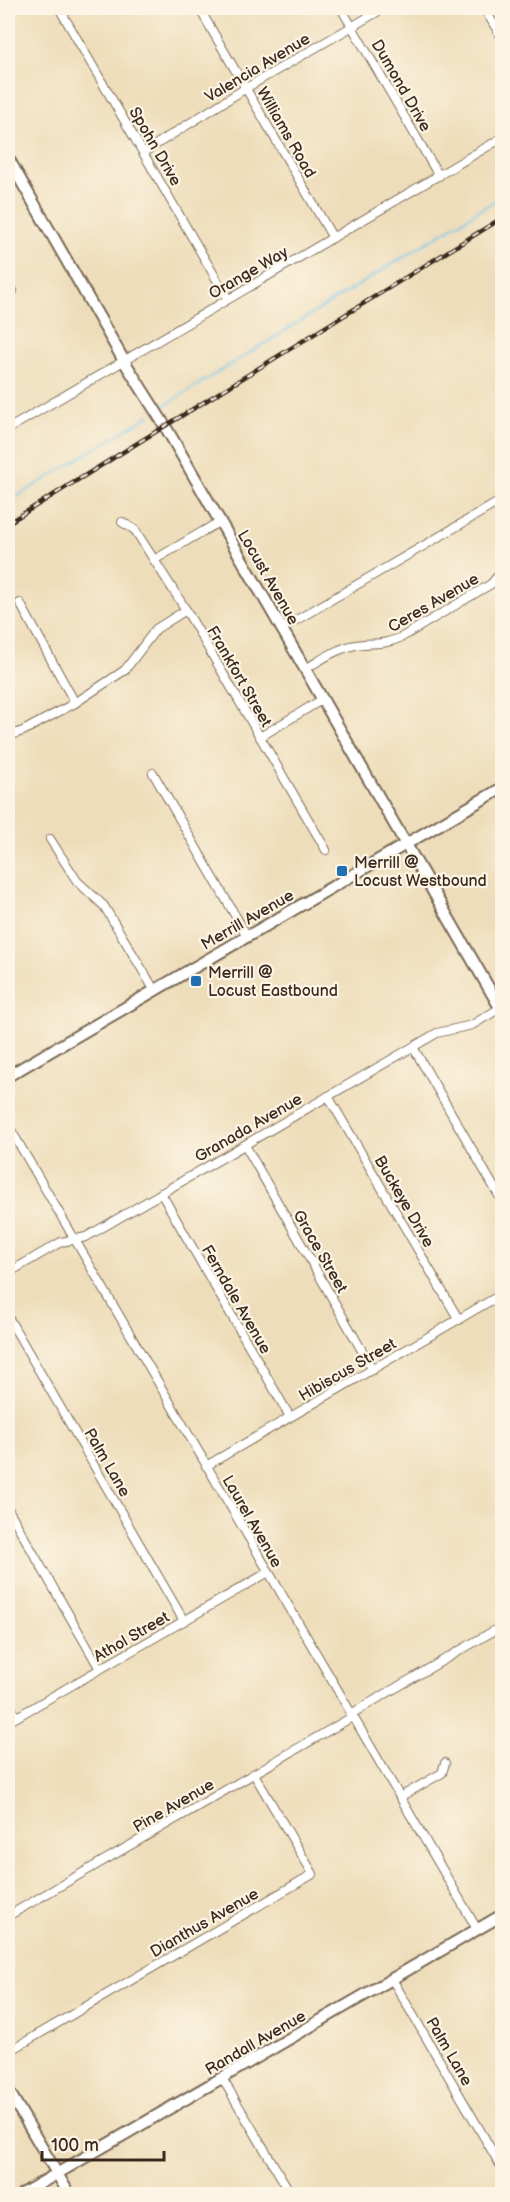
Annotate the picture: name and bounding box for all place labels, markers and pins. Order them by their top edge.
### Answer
place label: Merrill @ Locust Westbound [354,854,487,891]
marker: Merrill @ Locust Westbound [335,864,349,878]
place label: Merrill @ Locust Eastbound [208,964,338,1001]
marker: Merrill @ Locust Eastbound [189,974,203,988]

